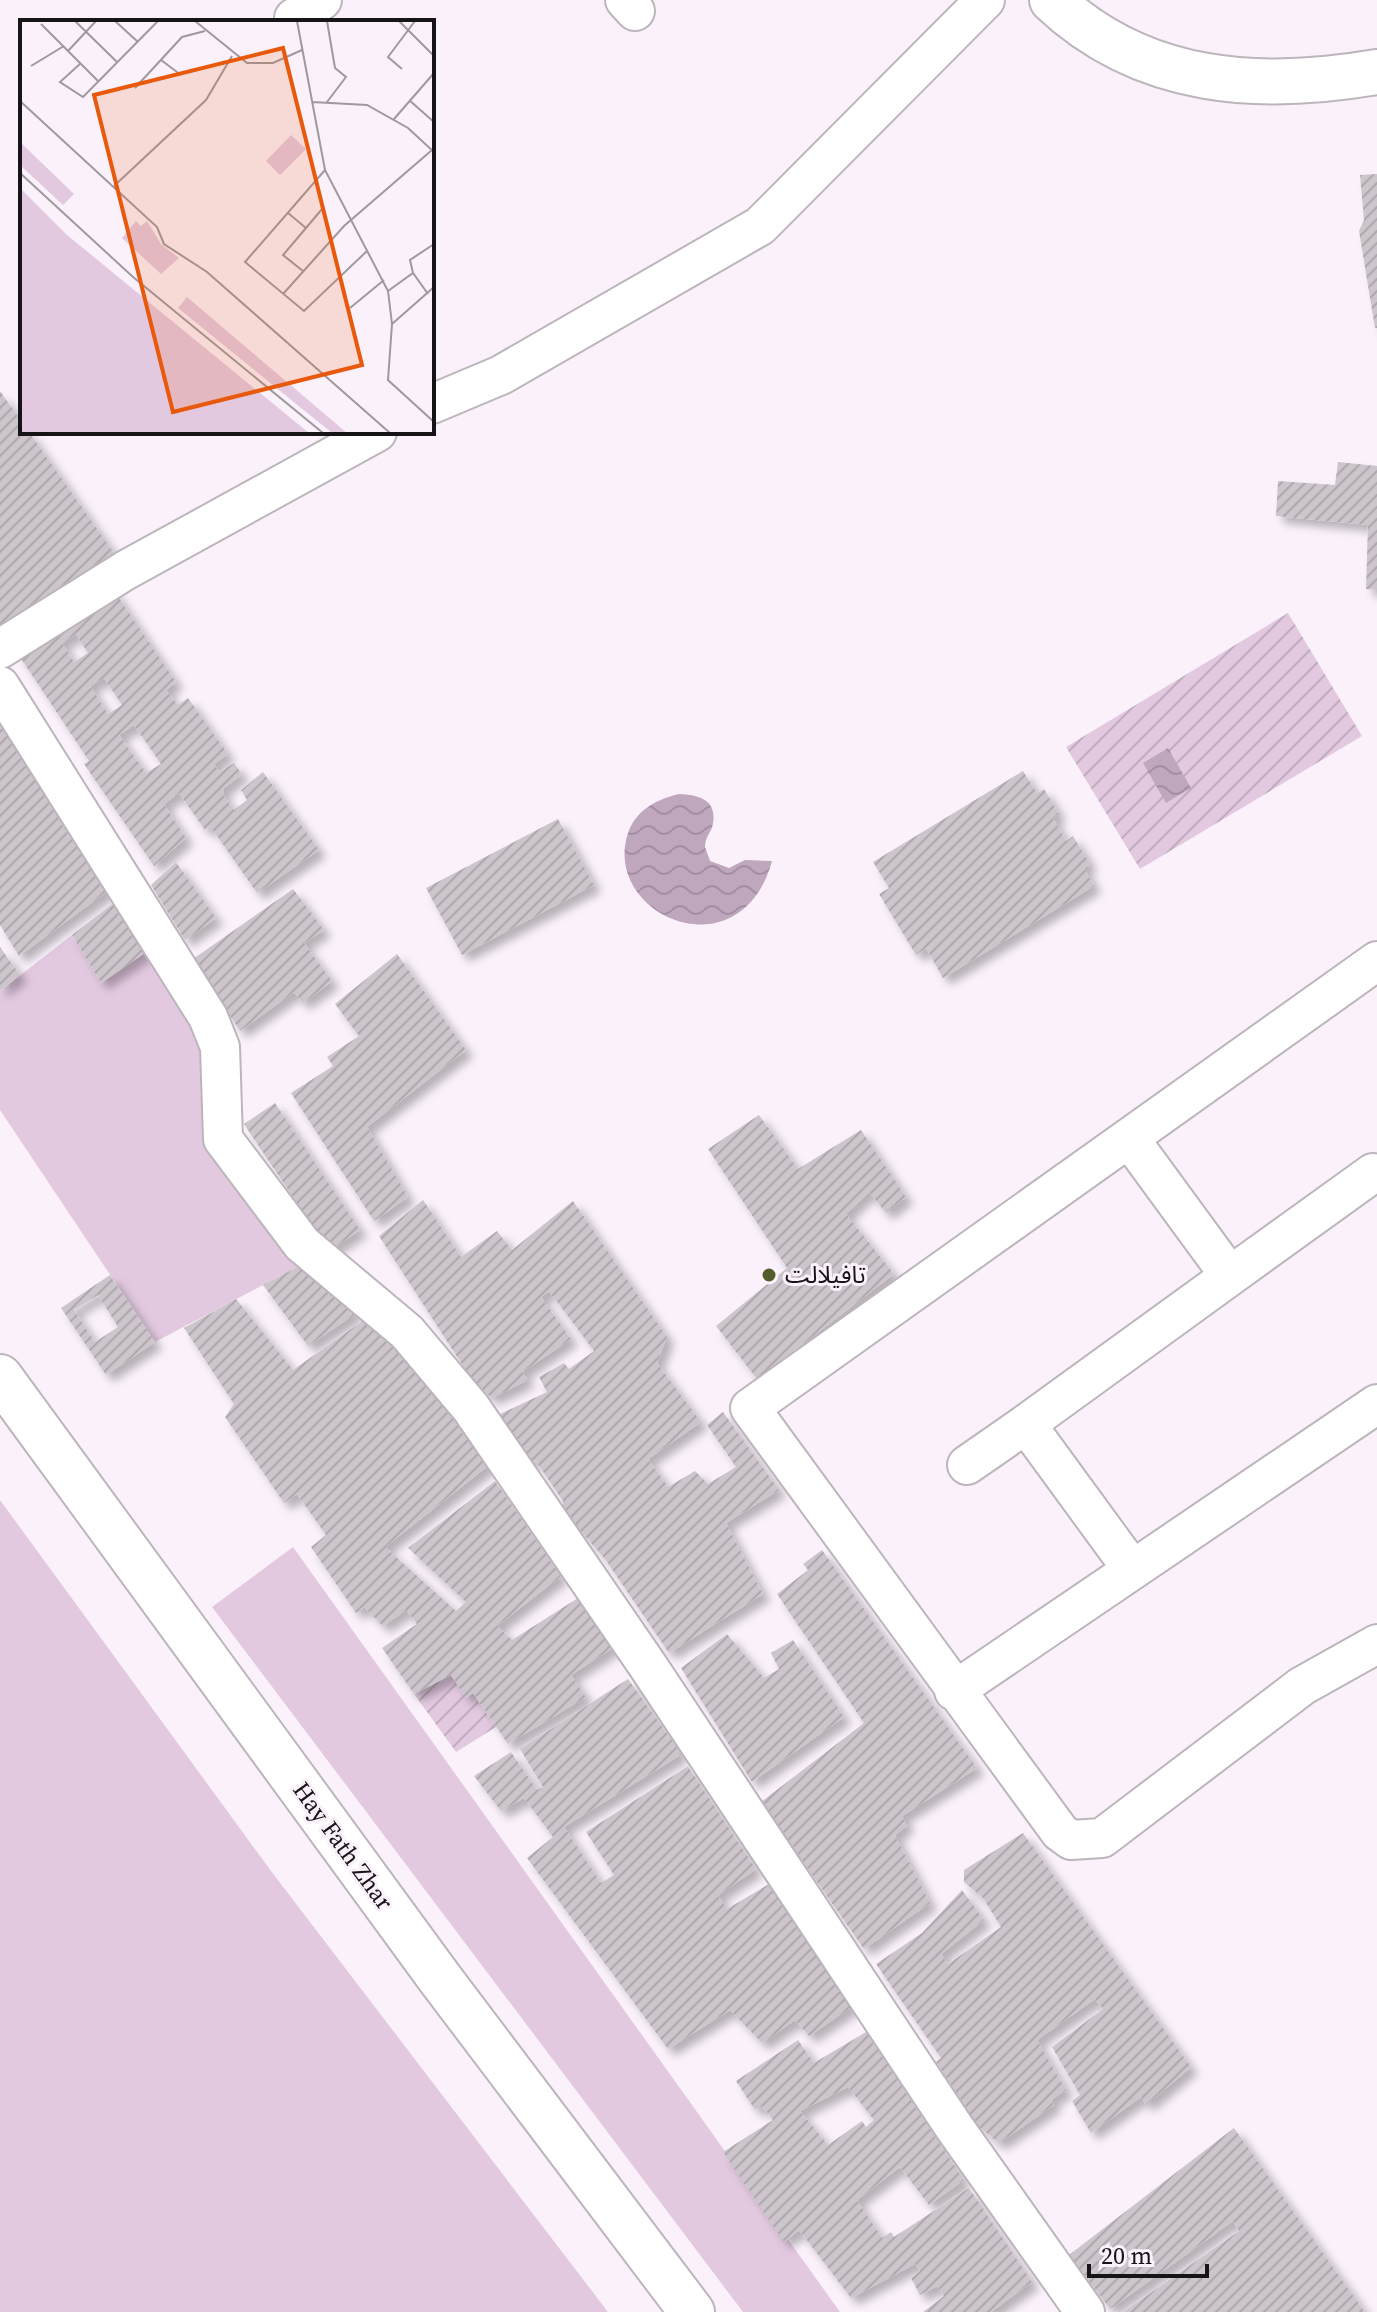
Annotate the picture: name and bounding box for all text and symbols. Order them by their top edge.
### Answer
inset map [20,20,434,434]
place label: تافيلالت [785,1258,866,1291]
marker: تافيلالت [760,1266,778,1284]
street label: Hay Fath Zhar [286,1775,401,1917]
scale bar [1089,2228,1207,2278]
text: 20 m [1101,2239,1152,2272]

